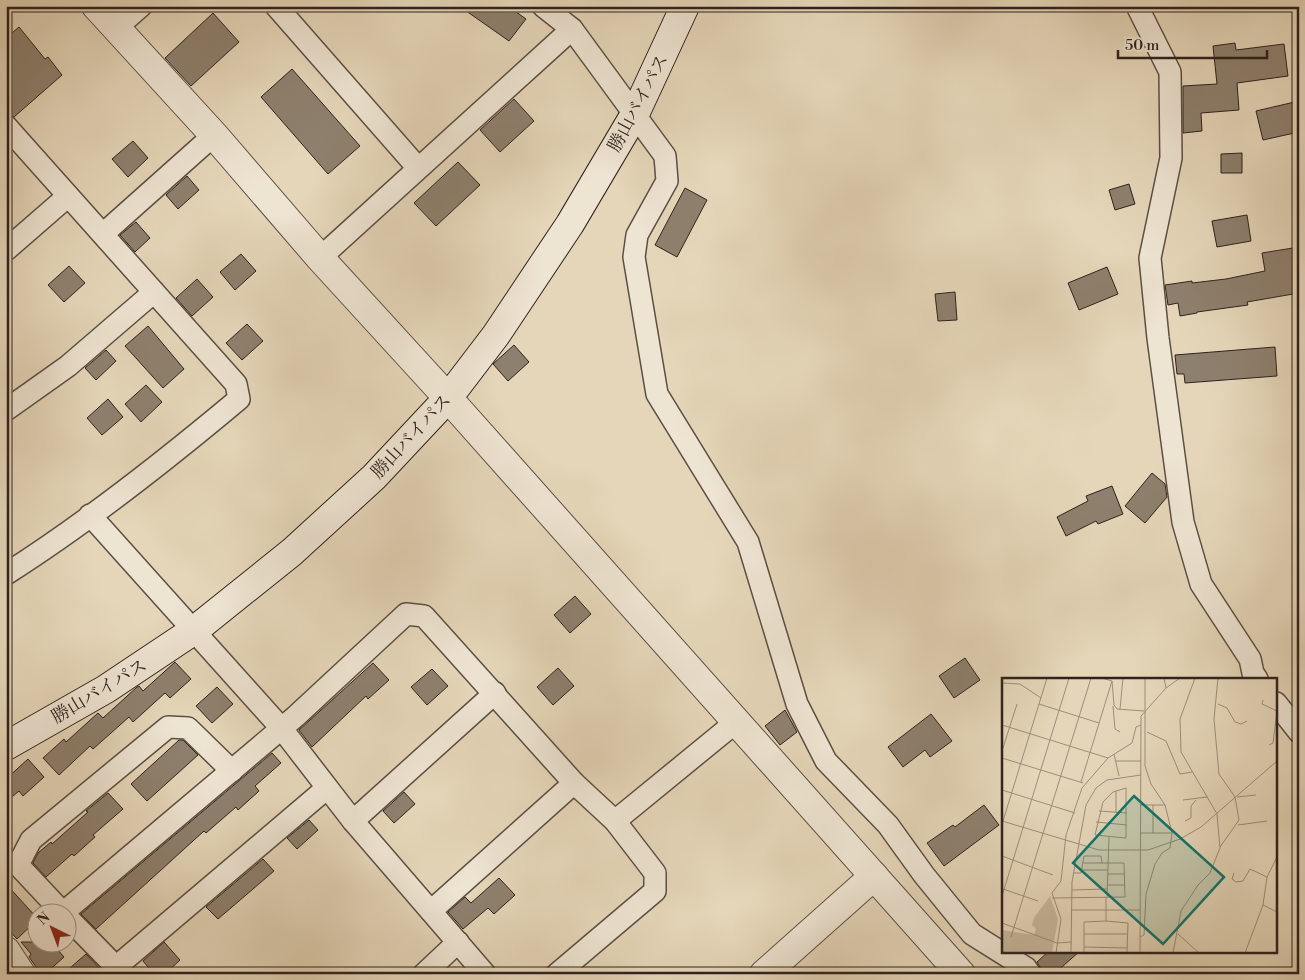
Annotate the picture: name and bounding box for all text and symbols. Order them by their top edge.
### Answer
scale bar [1118,28,1266,60]
text: 50 m [1125,36,1159,55]
street label: 勝山バイパス [603,50,674,156]
street label: 勝山バイパス [366,389,456,484]
street label: 勝山バイパス [47,654,151,729]
inset map [1002,678,1278,952]
north arrow [28,902,78,952]
text: N [34,909,54,929]

